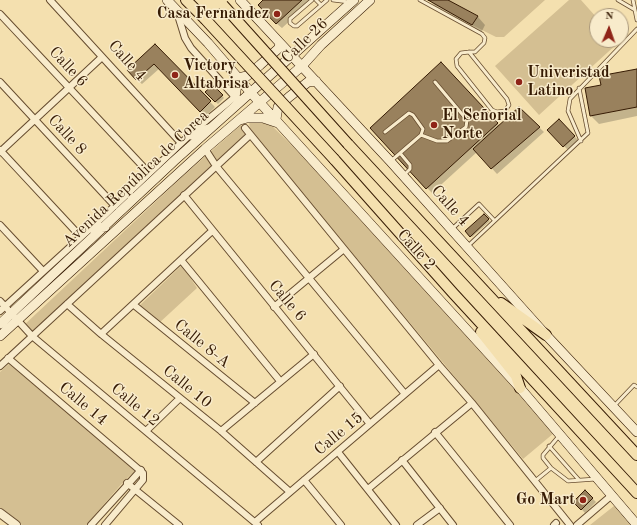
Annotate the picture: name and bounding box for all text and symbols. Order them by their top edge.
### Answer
place label: Casa Fernandez [157,4,269,24]
north arrow [589,8,629,48]
marker: Casa Fernandez [272,9,282,19]
text: N [605,11,614,22]
street label: Calle 26 [278,14,332,68]
street label: Calle 4 [104,37,150,85]
street label: Calle 6 [44,43,92,91]
place label: Victory Altabrisa [183,56,249,94]
place label: Univeristad Latino [527,63,610,101]
marker: Victory Altabrisa [170,70,180,80]
marker: Univeristad Latino [514,77,524,87]
street label: Avenida República de Corea [59,106,213,252]
place label: El Señorial Norte [442,106,522,144]
street label: Calle 8 [43,111,91,159]
marker: El Señorial Norte [429,120,439,130]
street label: Calle 4 [427,182,473,230]
street label: Calle 2 [393,226,439,274]
street label: Calle 6 [264,276,310,326]
street label: Calle 8-A [170,316,234,372]
street label: Calle 10 [159,361,215,413]
street label: Calle 14 [55,378,111,430]
street label: Calle 12 [107,379,163,431]
street label: Calle 15 [311,408,367,460]
place label: Go Mart [516,490,575,510]
marker: Go Mart [578,495,588,505]

